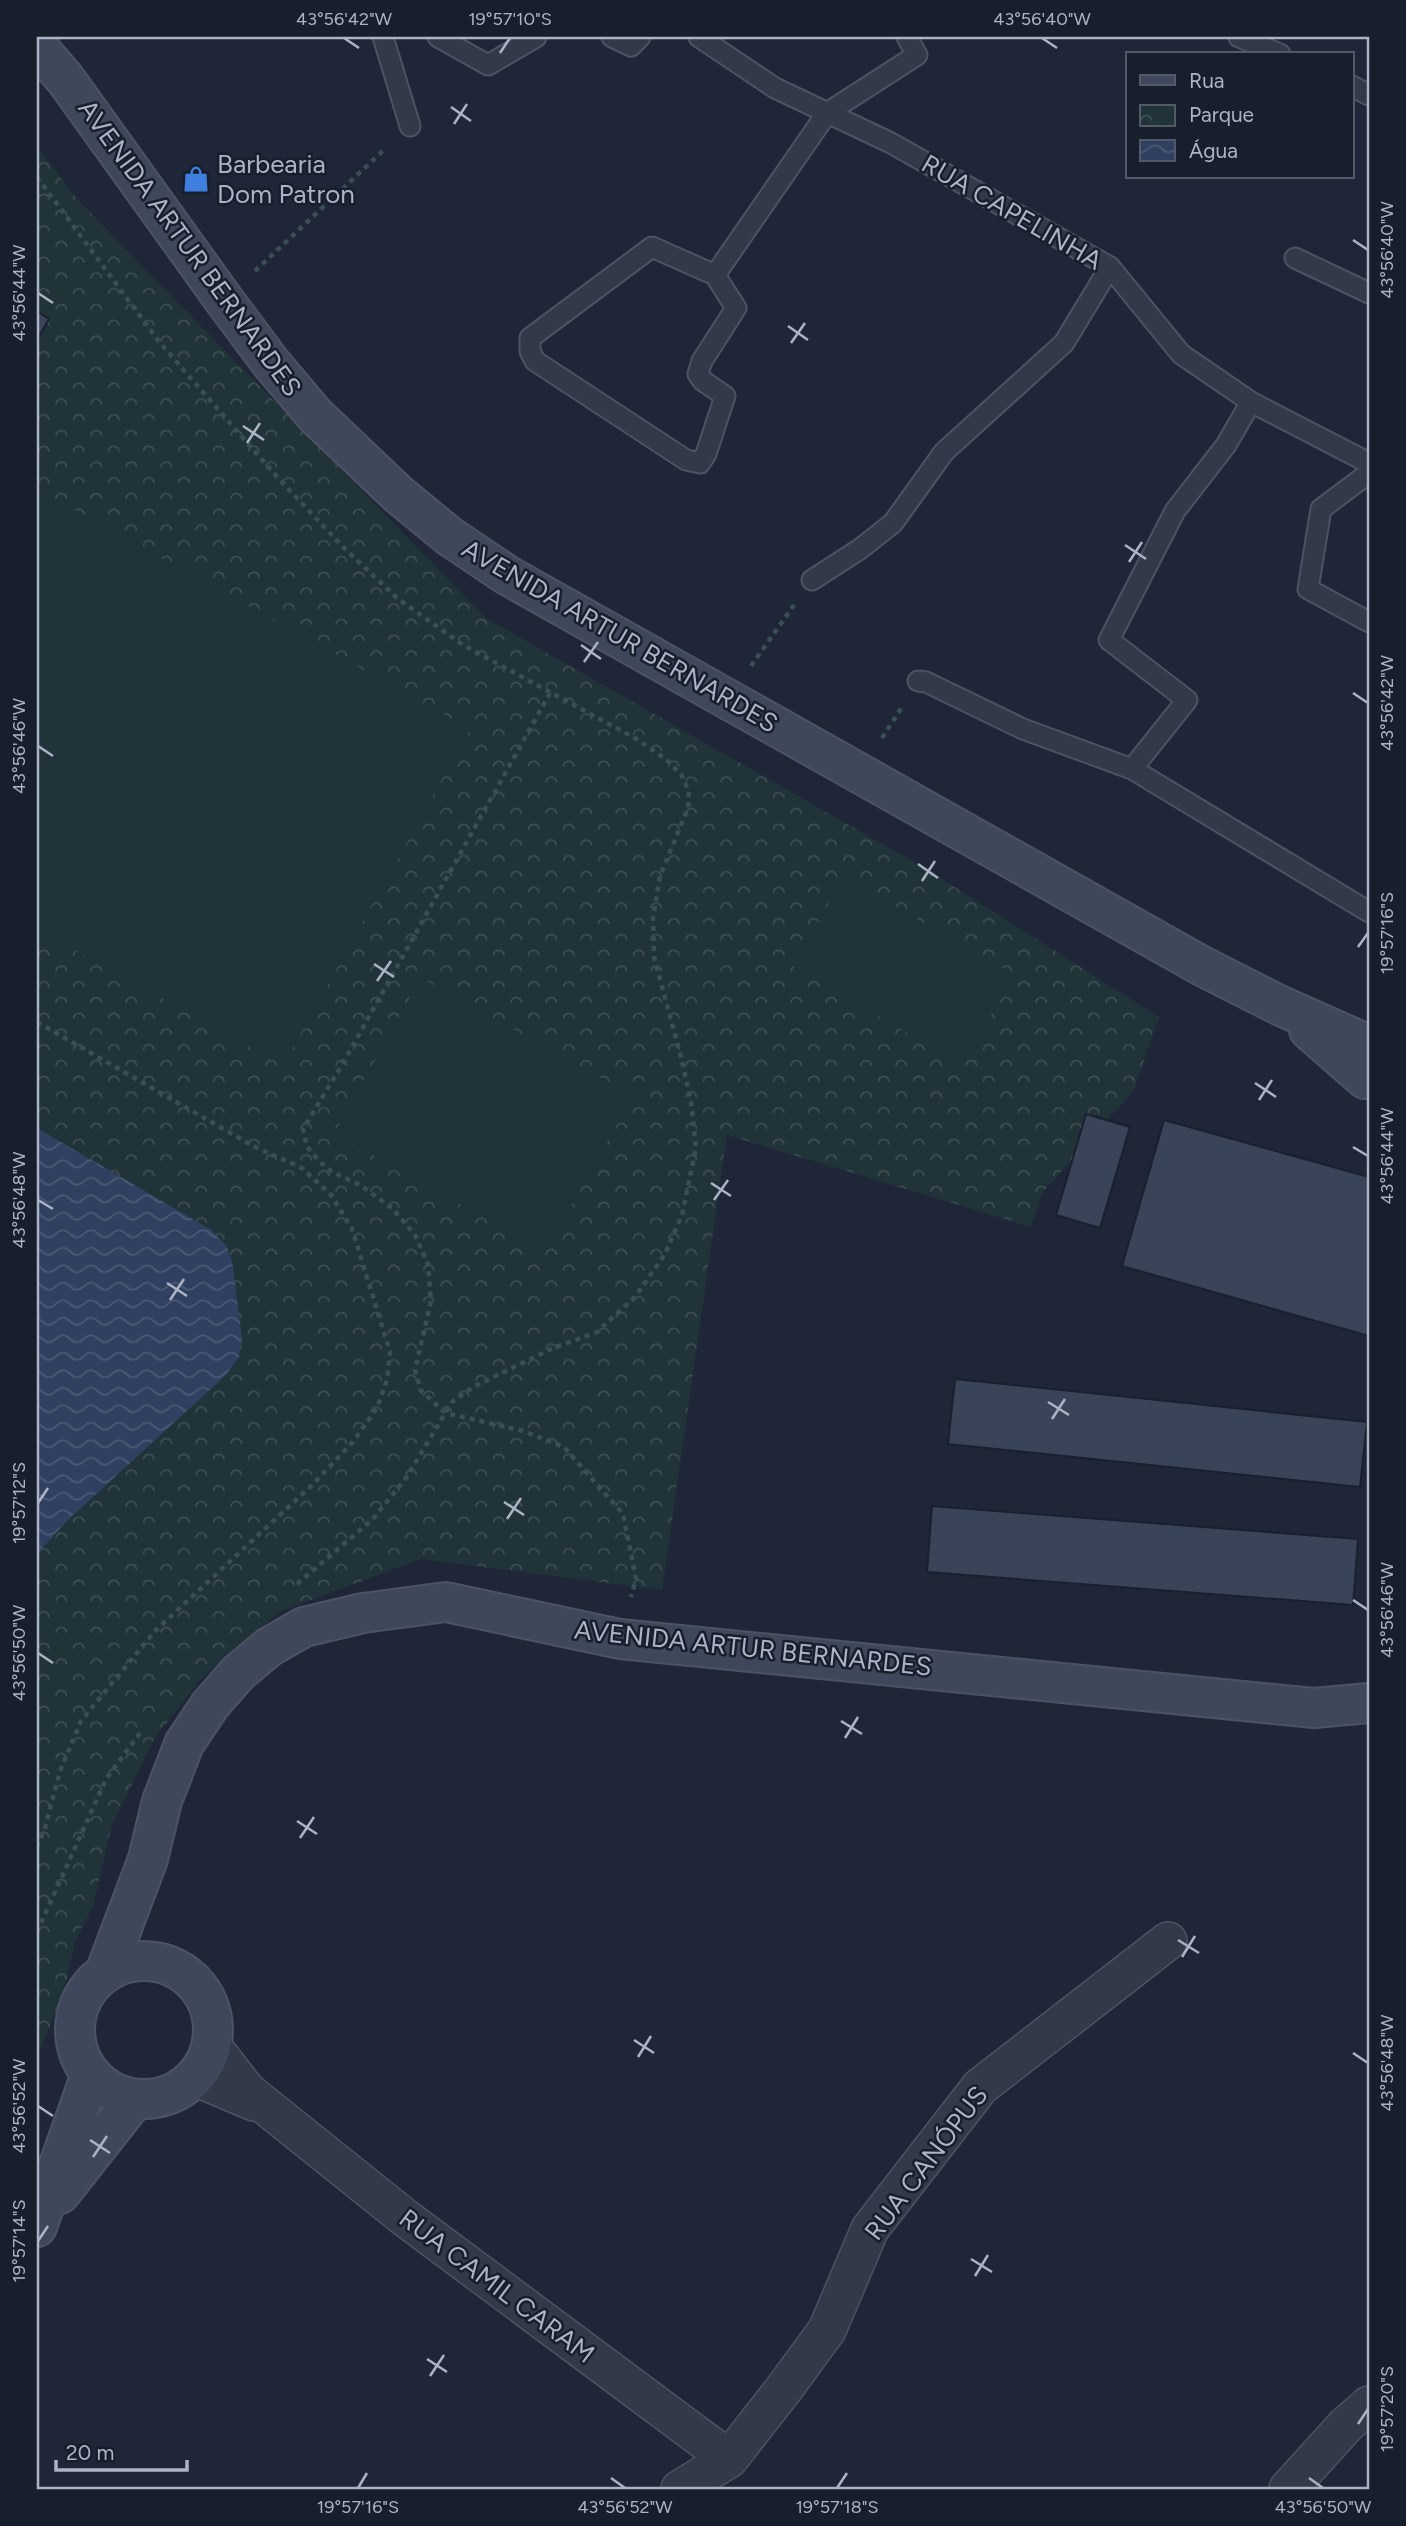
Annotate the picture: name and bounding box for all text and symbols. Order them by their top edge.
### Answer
text: 43°56'42"W [296,8,393,30]
text: 19°57'10"S [468,8,552,30]
text: 43°56'40"W [993,8,1091,30]
legend [1126,52,1354,178]
text: Rua [1189,68,1225,93]
street label: AVENIDA ARTUR BERNARDES [72,93,308,403]
text: Parque [1189,102,1254,127]
text: Água [1189,138,1238,163]
street label: RUA CAPELINHA [916,147,1108,277]
place label: Barbearia Dom Patron [217,148,355,210]
shop icon: Barbearia Dom Patron [181,164,211,194]
text: 43°56'40"W [1376,201,1398,299]
text: 43°56'44"W [8,244,30,342]
street label: AVENIDA ARTUR BERNARDES [457,532,783,740]
text: 43°56'42"W [1376,654,1398,751]
text: 43°56'46"W [8,697,30,794]
text: 19°57'16"S [1376,892,1398,974]
text: 43°56'44"W [1376,1107,1398,1205]
text: 43°56'48"W [8,1151,30,1249]
text: 19°57'12"S [8,1462,30,1544]
text: 43°56'46"W [1376,1561,1398,1658]
text: 43°56'50"W [8,1604,30,1701]
street label: AVENIDA ARTUR BERNARDES [573,1613,933,1683]
text: 43°56'48"W [1376,2014,1398,2112]
text: 43°56'52"W [8,2058,30,2154]
street label: RUA CANÓPUS [858,2080,994,2246]
text: 19°57'14"S [8,2199,30,2283]
street label: RUA CAMIL CARAM [393,2202,601,2370]
text: 19°57'20"S [1376,2366,1398,2452]
scale bar [56,2428,187,2472]
text: 20 m [66,2440,114,2465]
text: 19°57'16"S [317,2496,399,2518]
text: 43°56'52"W [577,2496,673,2518]
text: 19°57'18"S [795,2496,879,2518]
text: 43°56'50"W [1275,2496,1372,2518]

